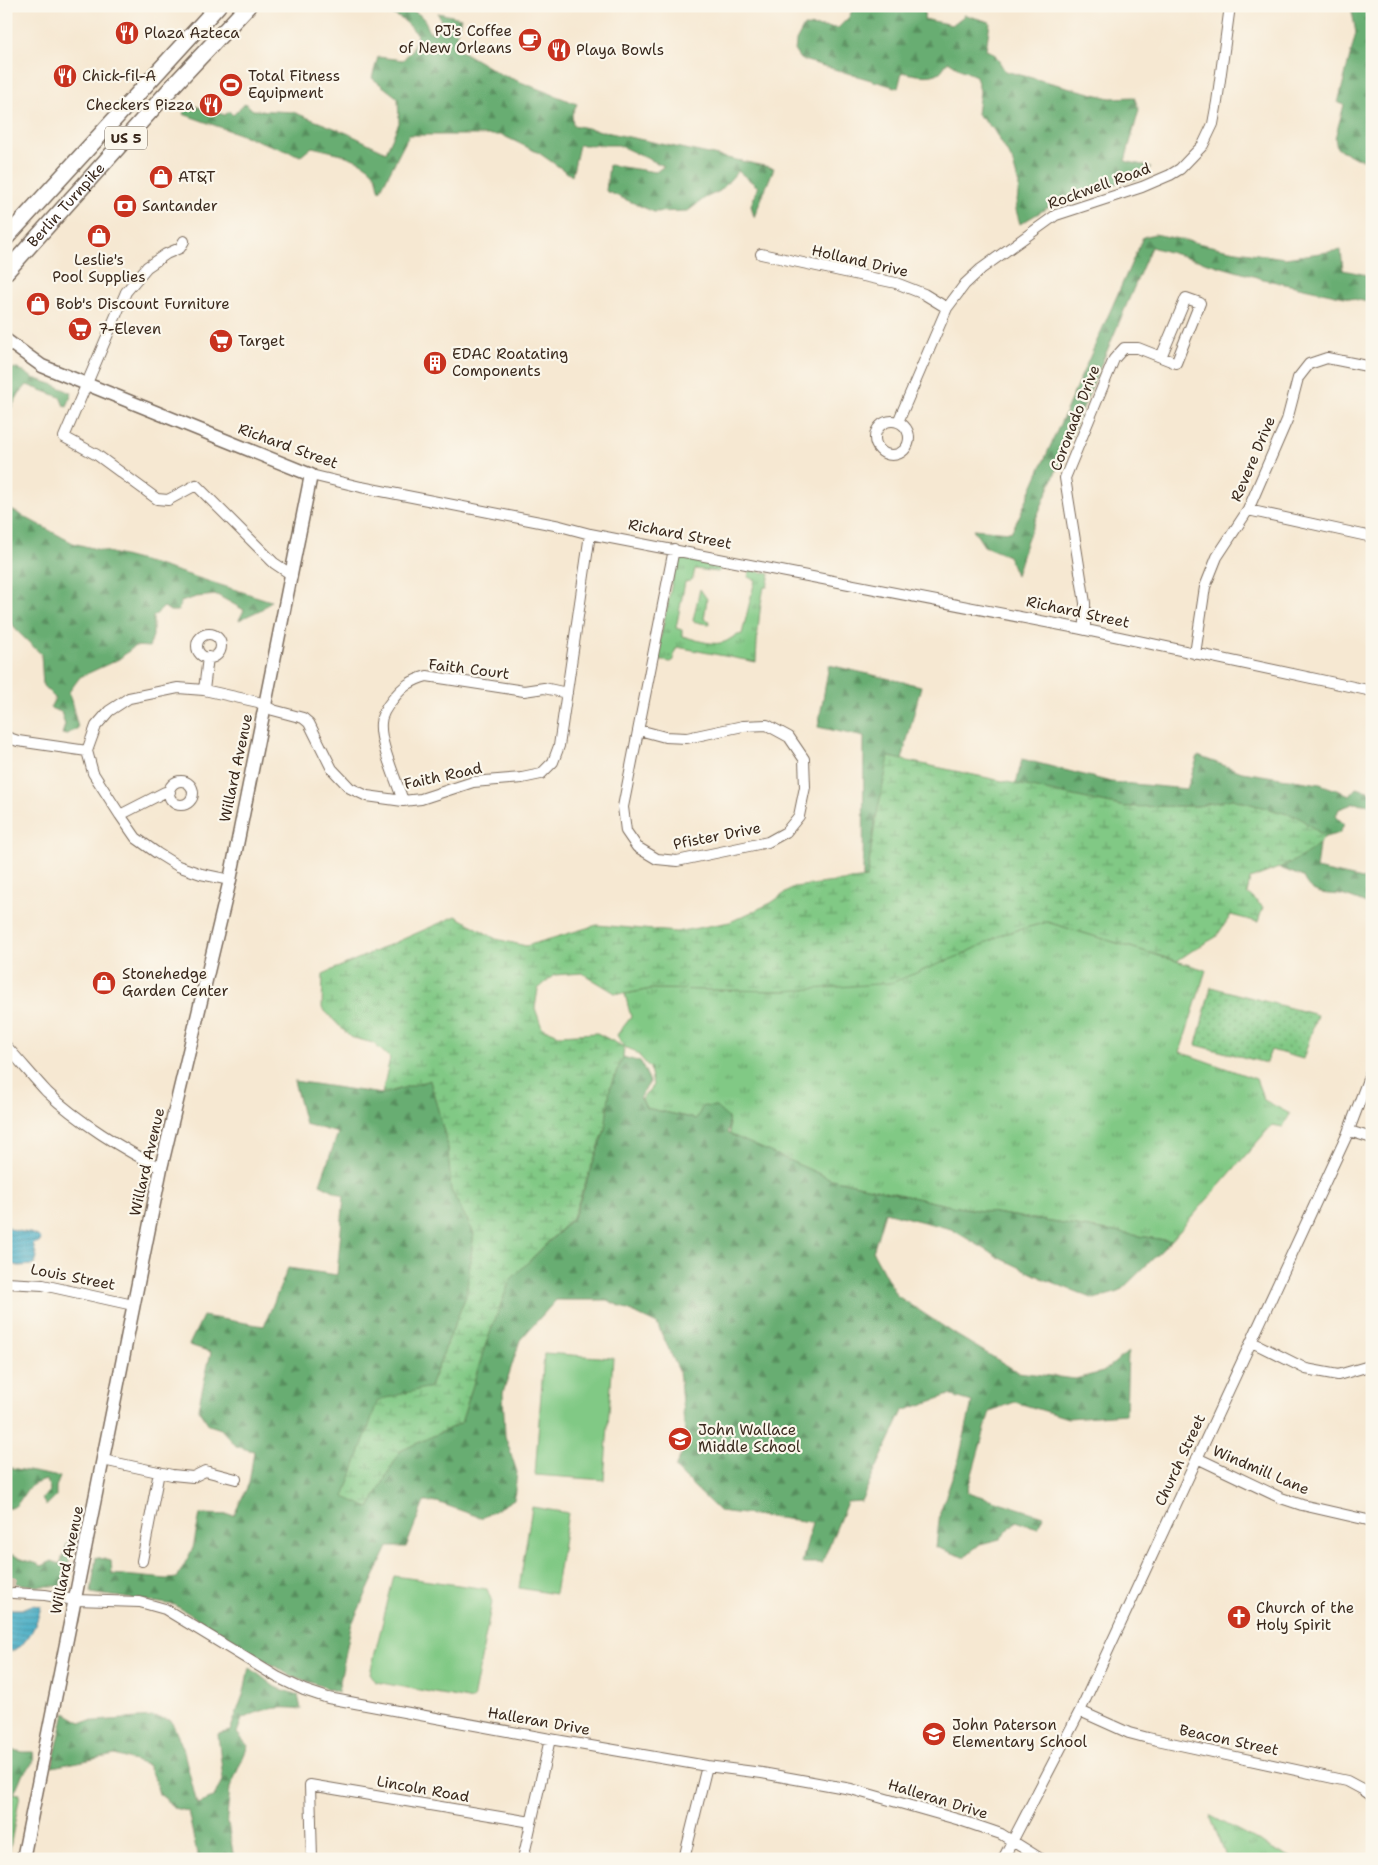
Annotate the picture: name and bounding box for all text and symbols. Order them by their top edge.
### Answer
restaurant icon: Plaza Azteca [114,20,140,46]
place label: PJ's Coffee of New Orleans [399,21,512,58]
place label: Plaza Azteca [144,23,240,43]
cafe icon: PJ's Coffee of New Orleans [517,27,543,53]
restaurant icon: Playa Bowls [546,37,572,63]
place label: Playa Bowls [576,40,664,60]
restaurant icon: Chick-fil-A [52,63,78,89]
place label: Chick-fil-A [82,66,156,86]
place label: Total Fitness Equipment [248,66,340,103]
sports icon: Total Fitness Equipment [218,72,244,98]
restaurant icon: Checkers Pizza [198,92,224,118]
place label: Checkers Pizza [86,95,195,115]
road number: US 5 [105,126,147,150]
street label: Berlin Turnpike [23,158,109,252]
street label: Rockwell Road [1045,158,1153,214]
shop icon: AT&T [148,164,174,190]
place label: AT&T [178,167,216,187]
bank icon: Santander [112,193,138,219]
place label: Santander [142,196,218,216]
shop icon: Leslie's Pool Supplies [86,223,112,249]
street label: Holland Drive [810,240,910,282]
place label: Leslie's Pool Supplies [52,250,146,287]
shop icon: Bob's Discount Furniture [25,291,51,317]
place label: Bob's Discount Furniture [56,294,230,314]
supermarket icon: 7-Eleven [67,316,93,342]
place label: 7-Eleven [98,319,161,339]
supermarket icon: Target [208,328,234,354]
place label: Target [238,331,285,351]
place label: EDAC Roatating Components [452,344,568,381]
building icon: EDAC Roatating Components [422,350,448,376]
street label: Coronado Drive [1046,362,1104,474]
street label: Revere Drive [1226,413,1280,505]
street label: Richard Street [235,419,341,473]
street label: Richard Street [627,514,733,554]
street label: Richard Street [1025,591,1131,633]
street label: Faith Court [427,654,511,684]
street label: Willard Avenue [215,712,257,824]
street label: Faith Road [402,758,484,794]
street label: Pfister Drive [671,818,763,854]
place label: Stonehedge Garden Center [122,964,229,1001]
shop icon: Stonehedge Garden Center [91,970,117,996]
street label: Willard Avenue [125,1106,169,1218]
street label: Louis Street [29,1259,117,1295]
street label: Church Street [1150,1411,1210,1509]
place label: John Wallace Middle School [698,1420,801,1457]
school or university icon: John Wallace Middle School [667,1426,693,1452]
street label: Windmill Lane [1210,1441,1312,1499]
street label: Willard Avenue [46,1504,88,1616]
place label: Church of the Holy Spirit [1256,1598,1354,1635]
church icon: Church of the Holy Spirit [1226,1604,1252,1630]
street label: Halleran Drive [486,1702,592,1740]
place label: John Paterson Elementary School [952,1715,1088,1752]
street label: Beacon Street [1178,1720,1280,1760]
school or university icon: John Paterson Elementary School [921,1721,947,1747]
street label: Lincoln Road [375,1771,471,1807]
street label: Halleran Drive [886,1774,990,1824]

